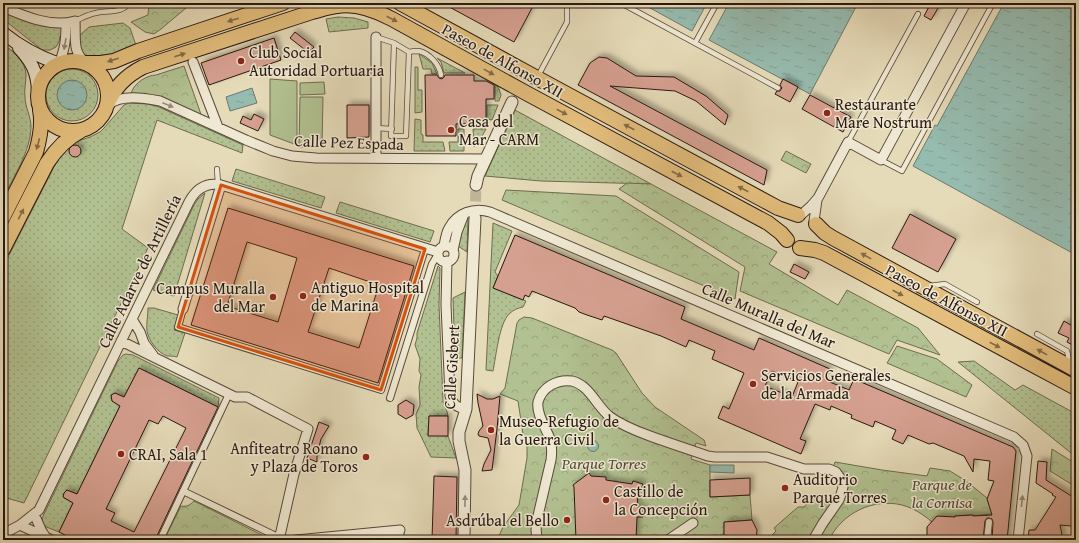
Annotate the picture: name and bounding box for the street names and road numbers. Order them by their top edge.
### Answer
street label: Paseo de Alfonso XII [438,17,568,103]
street label: Calle Pez Espada [294,128,405,156]
street label: Calle Adarve de Artillería [91,190,187,352]
street label: Paseo de Alfonso XII [882,258,1013,342]
street label: Calle Muralla del Mar [698,276,840,354]
street label: Calle Gisbert [437,324,465,410]

